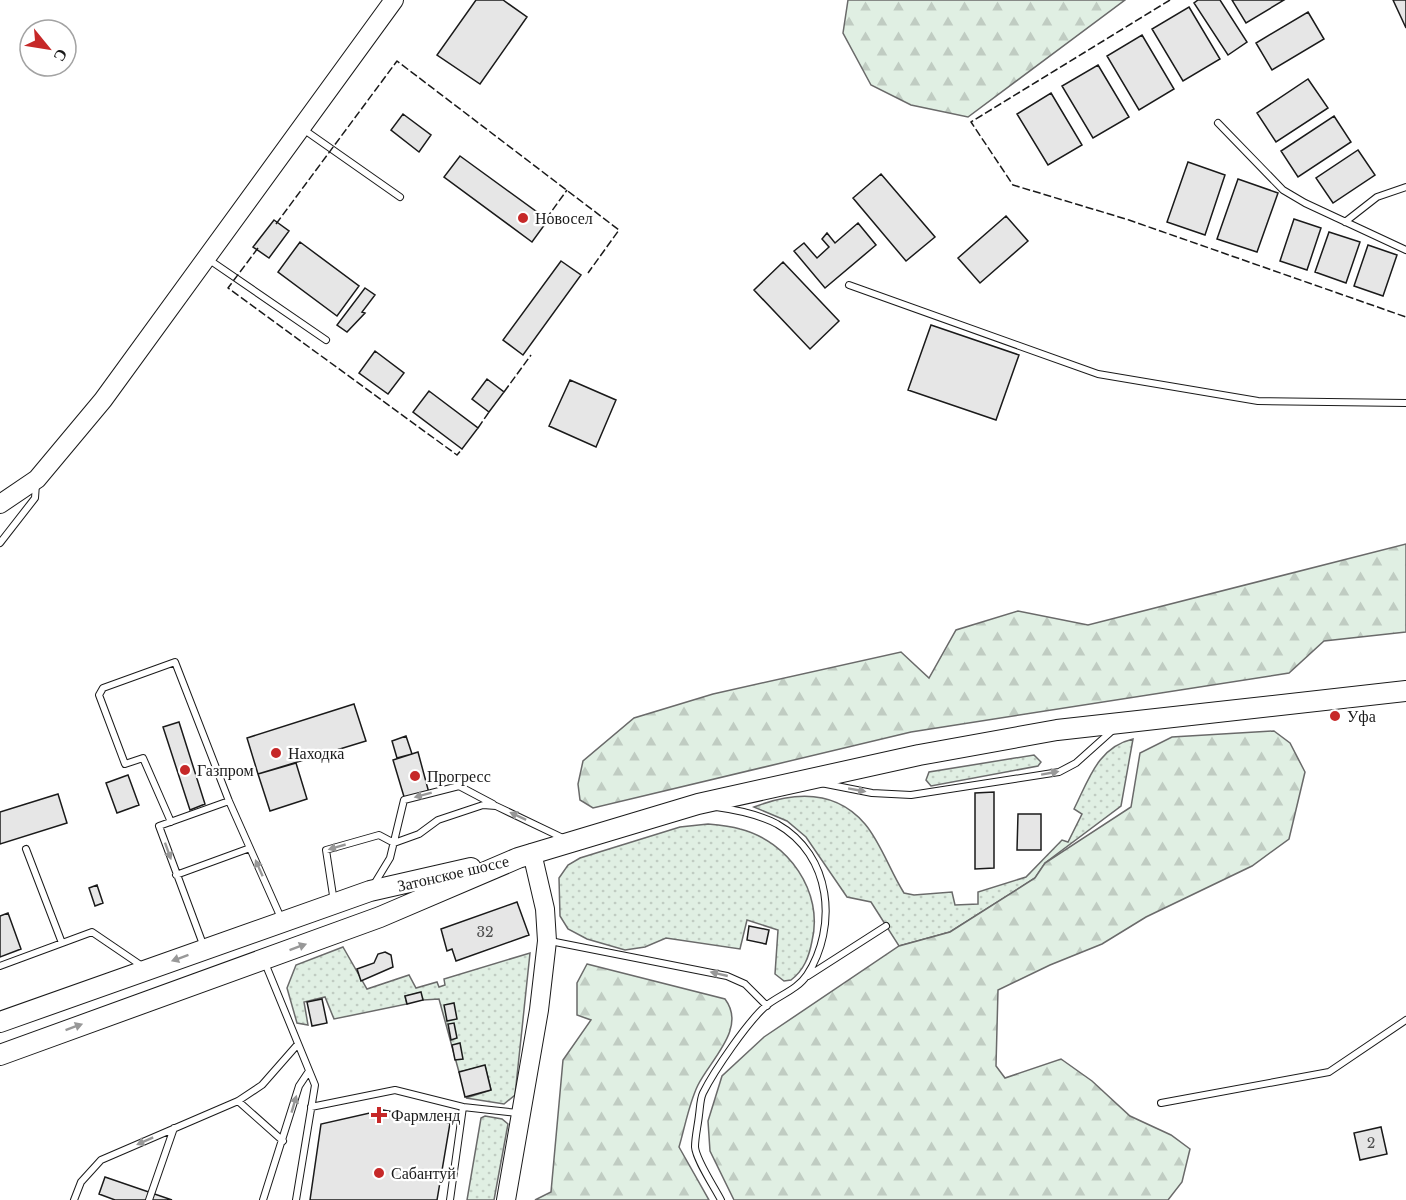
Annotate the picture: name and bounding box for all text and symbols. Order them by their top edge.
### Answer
north arrow [18,18,78,78]
text: С [49,45,73,66]
place label: Новосел [535,208,593,228]
marker: Новосел [516,211,530,225]
place label: Уфа [1347,706,1376,726]
marker: Уфа [1328,709,1342,723]
place label: Находка [288,743,344,763]
marker: Находка [269,746,283,760]
place label: Газпром [197,760,254,780]
marker: Газпром [178,763,192,777]
place label: Прогресс [427,766,491,786]
one-way arrow [1041,768,1060,777]
marker: Прогресс [408,769,422,783]
one-way arrow [848,786,867,795]
one-way arrow [414,791,432,801]
one-way arrow [509,812,526,821]
one-way arrow [163,842,173,860]
one-way arrow [328,843,346,852]
street label: Затонское шоссе [395,850,511,896]
one-way arrow [254,859,263,877]
house number: 32 [476,923,494,941]
one-way arrow [289,942,307,952]
one-way arrow [171,953,189,963]
one-way arrow [710,969,728,979]
one-way arrow [66,1022,84,1032]
one-way arrow [290,1095,299,1113]
place label: Фармленд [391,1105,460,1125]
marker: Фармленд [372,1108,386,1122]
house number: 2 [1367,1134,1375,1152]
one-way arrow [136,1136,154,1146]
place label: Сабантуй [391,1163,456,1183]
marker: Сабантуй [372,1166,386,1180]

